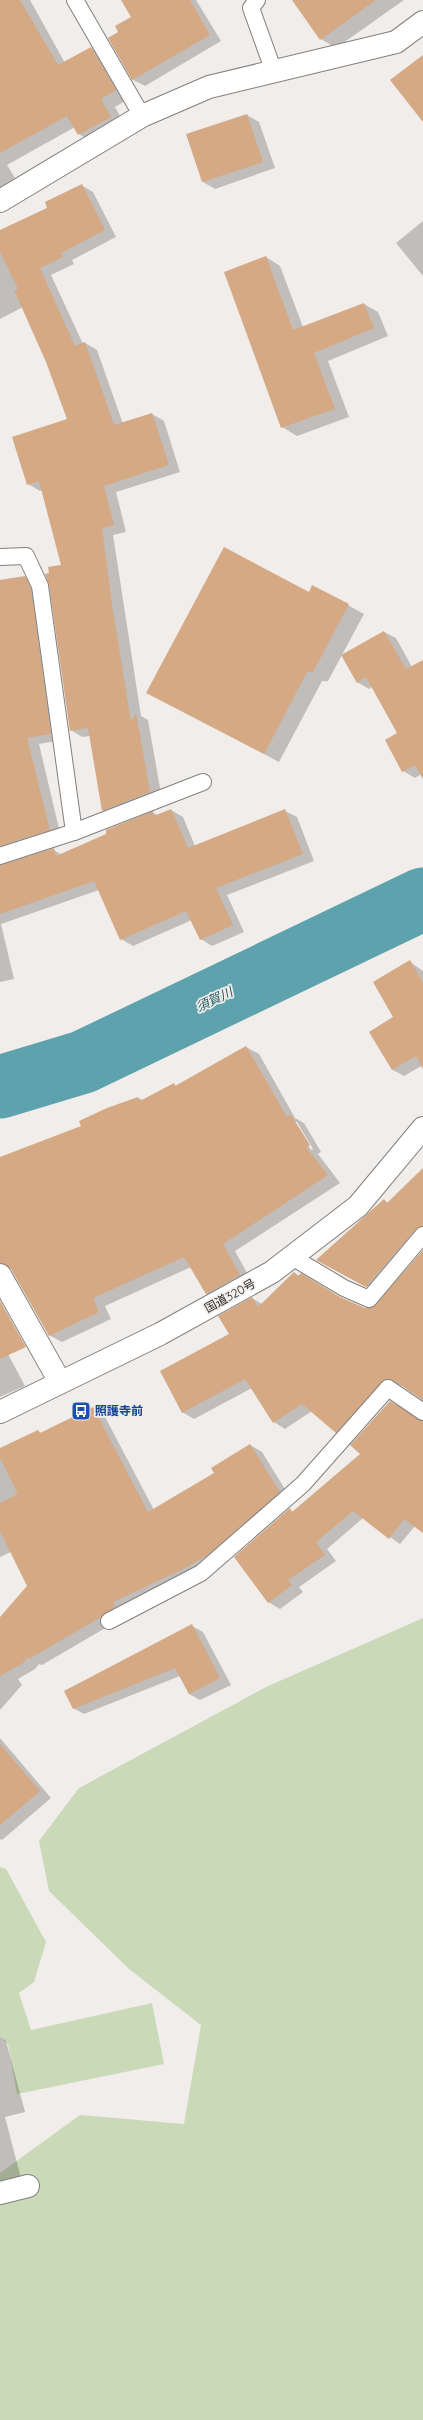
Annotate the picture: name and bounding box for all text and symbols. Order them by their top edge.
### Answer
water label: 須賀川 [193,982,237,1015]
street label: 国道320号 [202,1275,258,1316]
bus stop icon: 照護寺前 [70,1400,92,1422]
place label: 照護寺前 [95,1403,143,1418]

